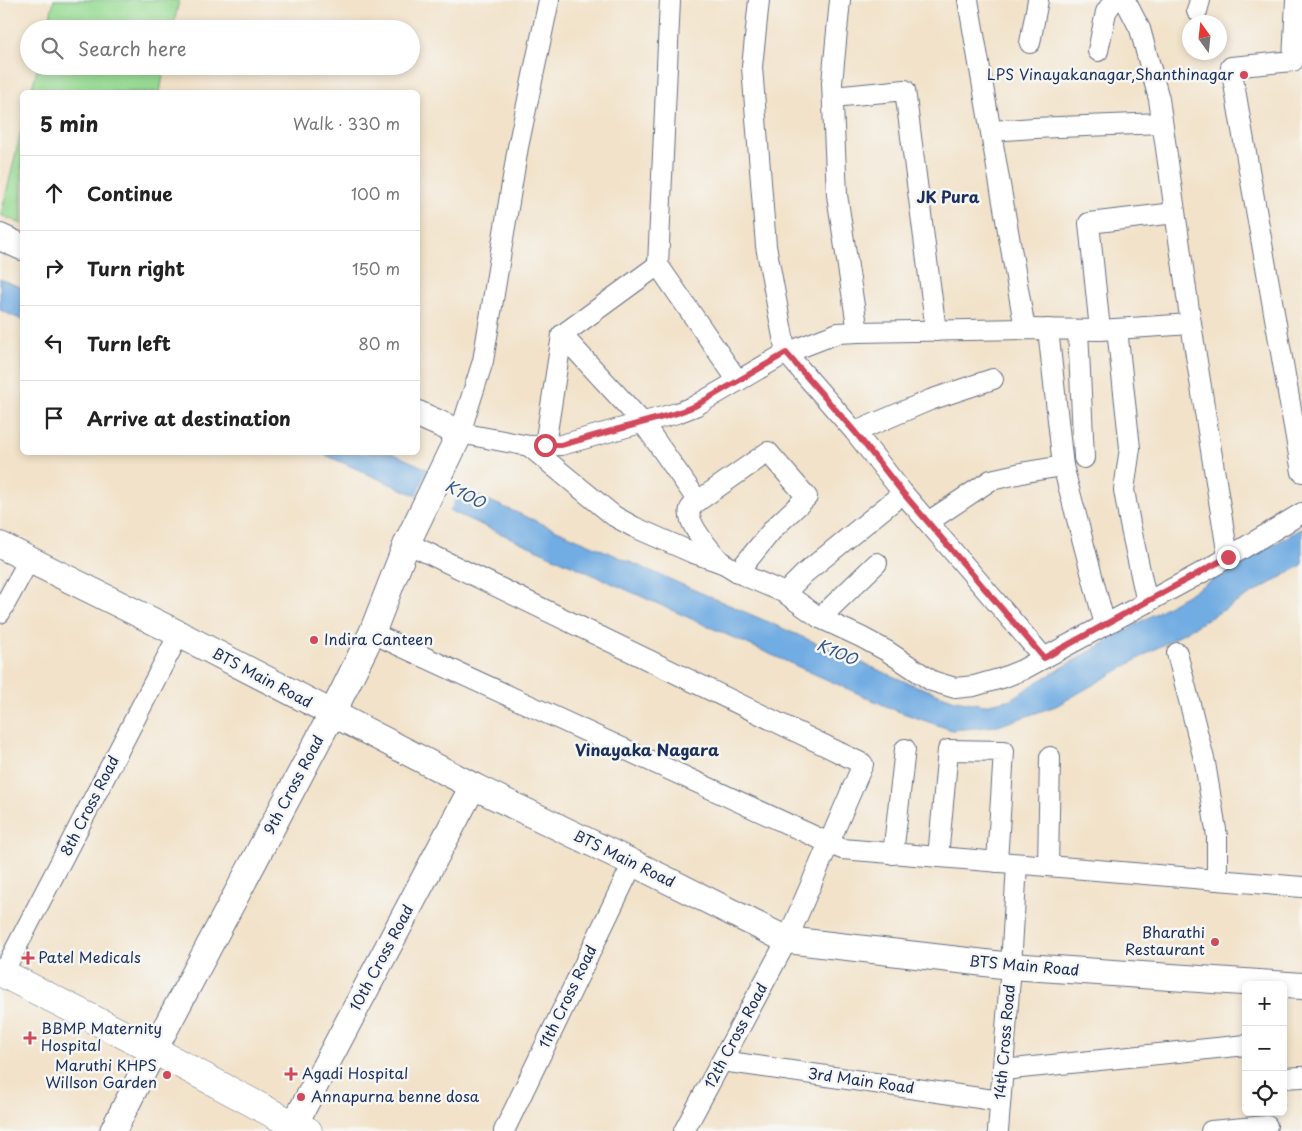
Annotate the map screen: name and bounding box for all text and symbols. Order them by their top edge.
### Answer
north arrow [1182,15,1227,60]
search box [20,20,420,75]
icon: search [38,34,66,62]
text: Search here [78,34,187,62]
place label: LPS Vinayakanagar,Shanthinagar [987,62,1234,85]
marker: LPS Vinayakanagar,Shanthinagar [1238,69,1250,81]
text: 5 min [40,107,98,139]
text: Walk · 330 m [293,111,400,135]
icon: ahead [40,179,68,207]
text: Continue [87,179,173,207]
text: 100 m [351,181,400,205]
district label: JK Pura [916,184,980,208]
icon: right [40,254,68,282]
text: Turn right [87,254,185,282]
text: 150 m [352,256,400,280]
icon: left [40,329,68,357]
text: Turn left [87,329,171,357]
text: 80 m [358,331,400,355]
icon: arrive [40,404,68,432]
text: Arrive at destination [87,404,291,432]
route start [534,434,557,457]
water label: K100 [441,473,491,514]
route end [1217,546,1240,569]
place label: Indira Canteen [324,627,433,650]
water label: K100 [813,632,862,671]
marker: Indira Canteen [308,634,320,646]
street label: BTS Main Road [208,641,317,713]
street label: 9th Cross Road [257,731,329,838]
district label: Vinayaka Nagara [575,737,719,761]
street label: 8th Cross Road [53,751,124,860]
street label: BTS Main Road [570,823,679,892]
street label: 10th Cross Road [343,900,418,1015]
place label: Bharathi Restaurant [1125,920,1205,960]
marker: Bharathi Restaurant [1209,936,1221,948]
street label: 11th Cross Road [532,941,602,1052]
place label: Patel Medicals [38,945,141,968]
street label: BTS Main Road [968,948,1080,981]
marker: Patel Medicals [22,952,34,964]
street label: 12th Cross Road [697,978,772,1092]
map controls [1242,981,1287,1116]
button: + [1242,981,1287,1026]
street label: 14th Cross Road [987,983,1020,1101]
place label: BBMP Maternity Hospital [41,1016,162,1056]
button: − [1242,1026,1287,1071]
marker: BBMP Maternity Hospital [23,1031,37,1045]
place label: Maruthi KHPS Willson Garden [45,1053,157,1093]
place label: Agadi Hospital [302,1061,408,1084]
street label: 3rd Main Road [807,1061,916,1098]
marker: Agadi Hospital [284,1067,298,1081]
marker: Maruthi KHPS Willson Garden [161,1069,173,1081]
button: locate [1242,1071,1287,1116]
place label: Annapurna benne dosa [311,1084,480,1107]
marker: Annapurna benne dosa [295,1091,307,1103]

